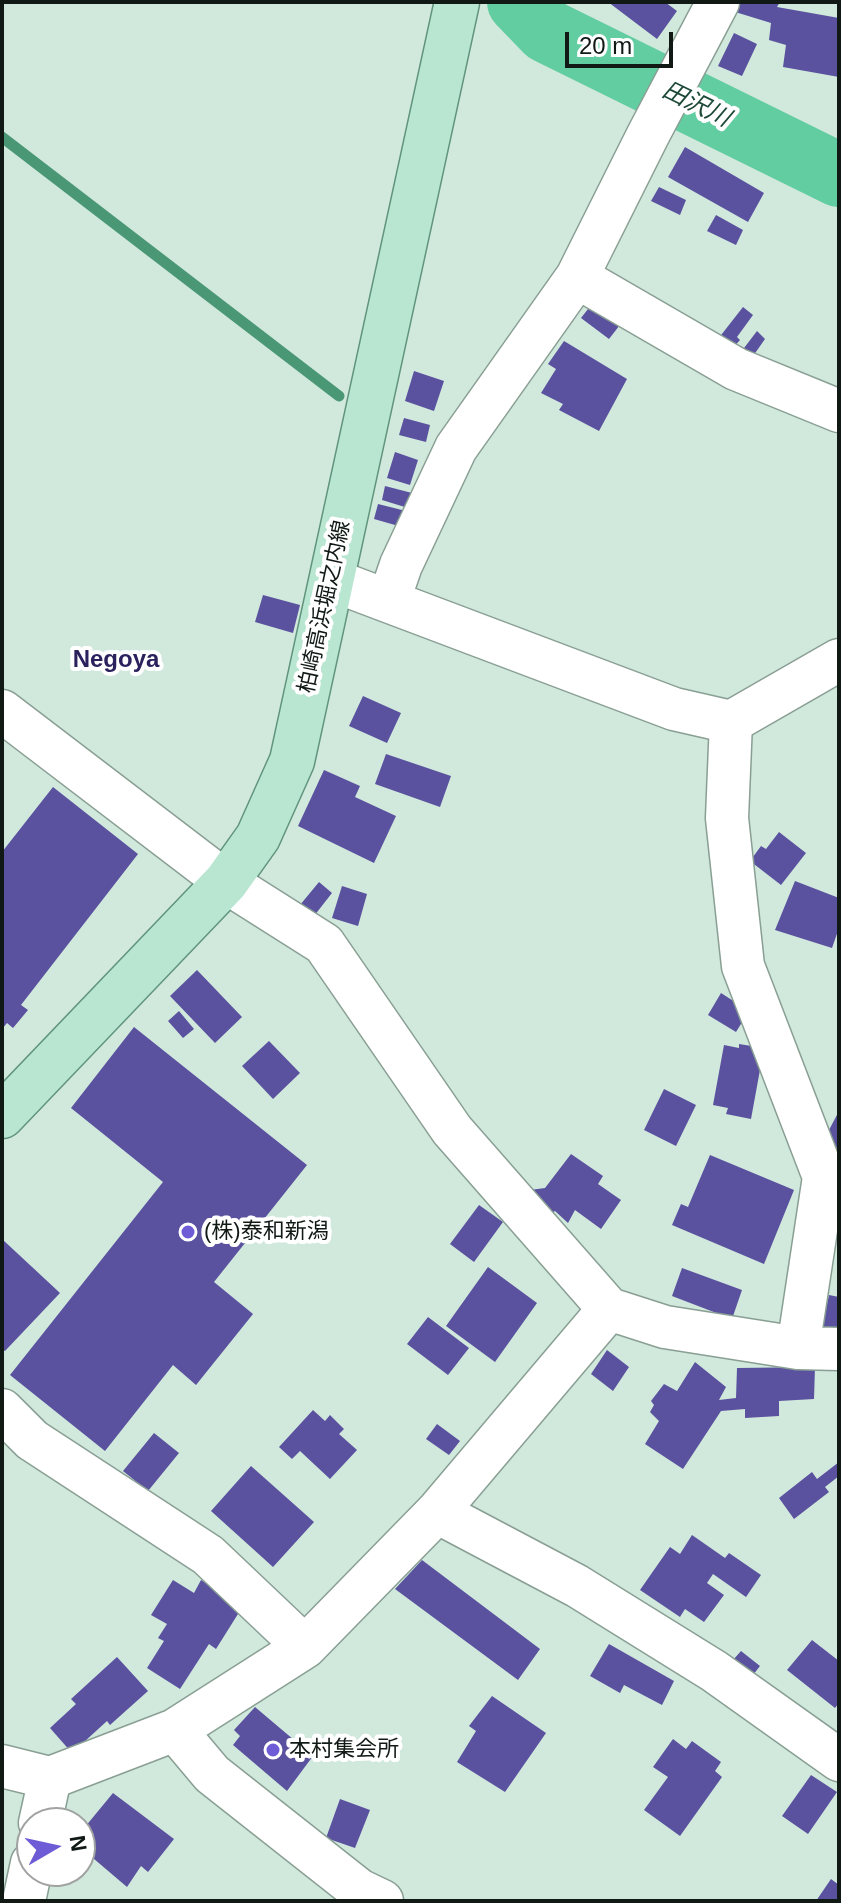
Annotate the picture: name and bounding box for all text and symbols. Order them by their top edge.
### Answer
scale bar [569,16,677,66]
text: 20 m [579,32,632,59]
water label: 田沢川 [657,76,735,134]
street label: 柏崎高浜堀之内線 [294,518,356,696]
district label: Negoya [73,646,159,674]
place label: (株)泰和新潟 [204,1219,329,1245]
marker: (株)泰和新潟 [179,1223,197,1241]
place label: 本村集会所 [289,1737,399,1763]
marker: 本村集会所 [264,1741,282,1759]
north arrow [16,1807,96,1887]
text: N [65,1834,92,1853]

